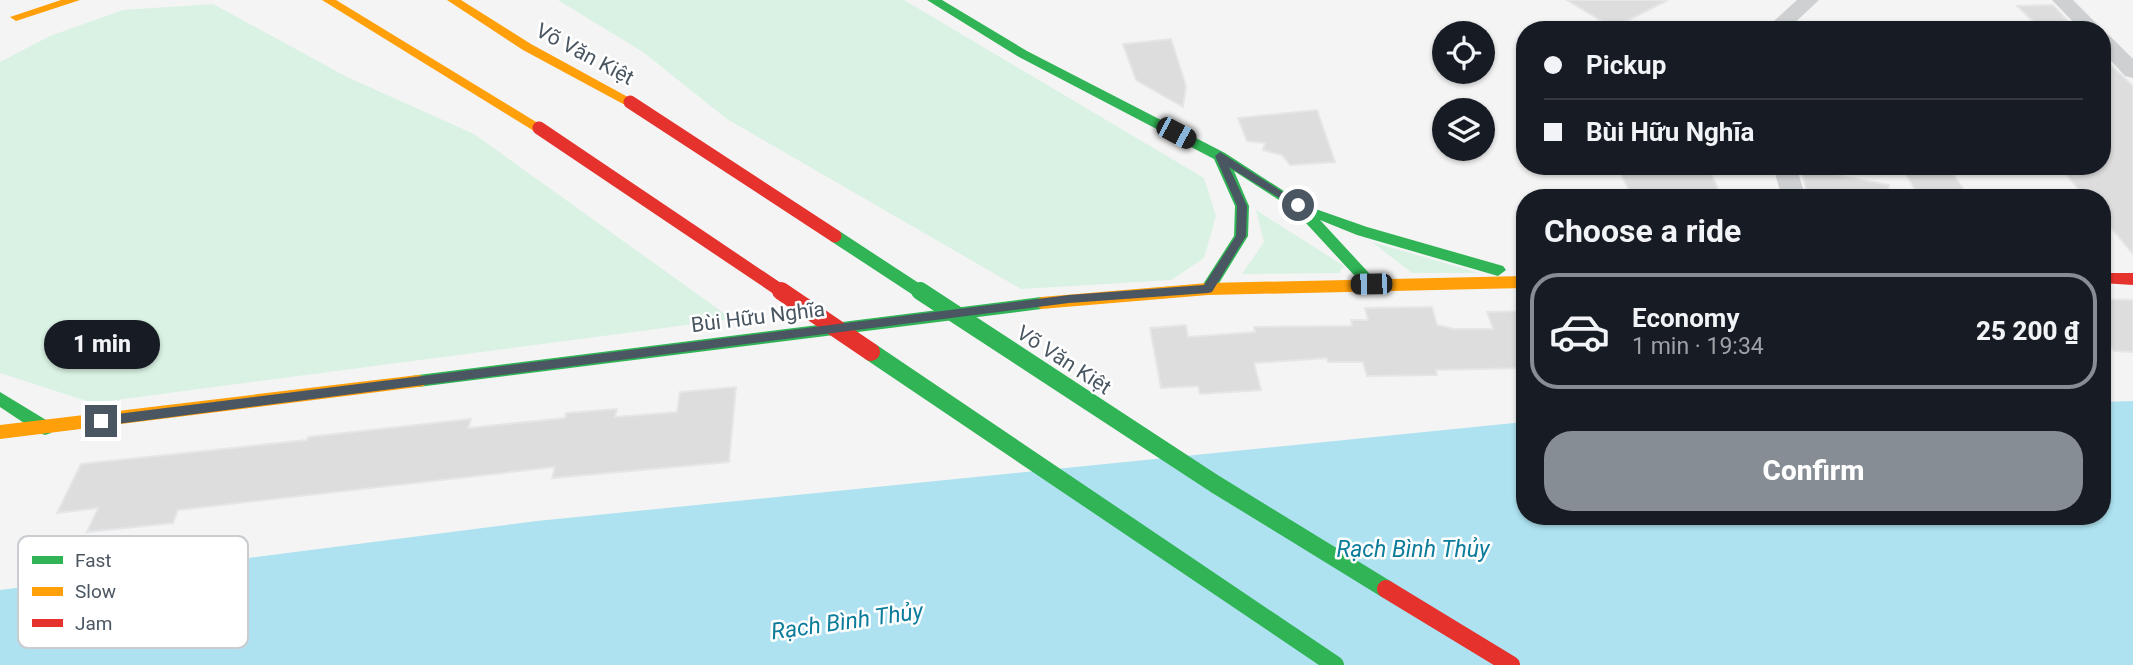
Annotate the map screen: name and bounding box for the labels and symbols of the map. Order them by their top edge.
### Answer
street label: Võ Văn Kiệt [532,18,638,90]
car [1153,114,1200,152]
route start [1282,189,1314,221]
car [1350,273,1393,295]
street label: Bùi Hữu Nghĩa [690,297,826,337]
callout: 1 min [43,320,159,368]
street label: Võ Văn Kiệt [1012,321,1116,399]
route end [85,405,117,437]
legend [18,536,248,648]
water label: Rạch Bình Thủy [1336,536,1491,563]
text: Fast [75,549,112,572]
text: Slow [75,580,116,603]
water label: Rạch Bình Thủy [769,597,926,646]
text: Jam [75,612,112,635]

